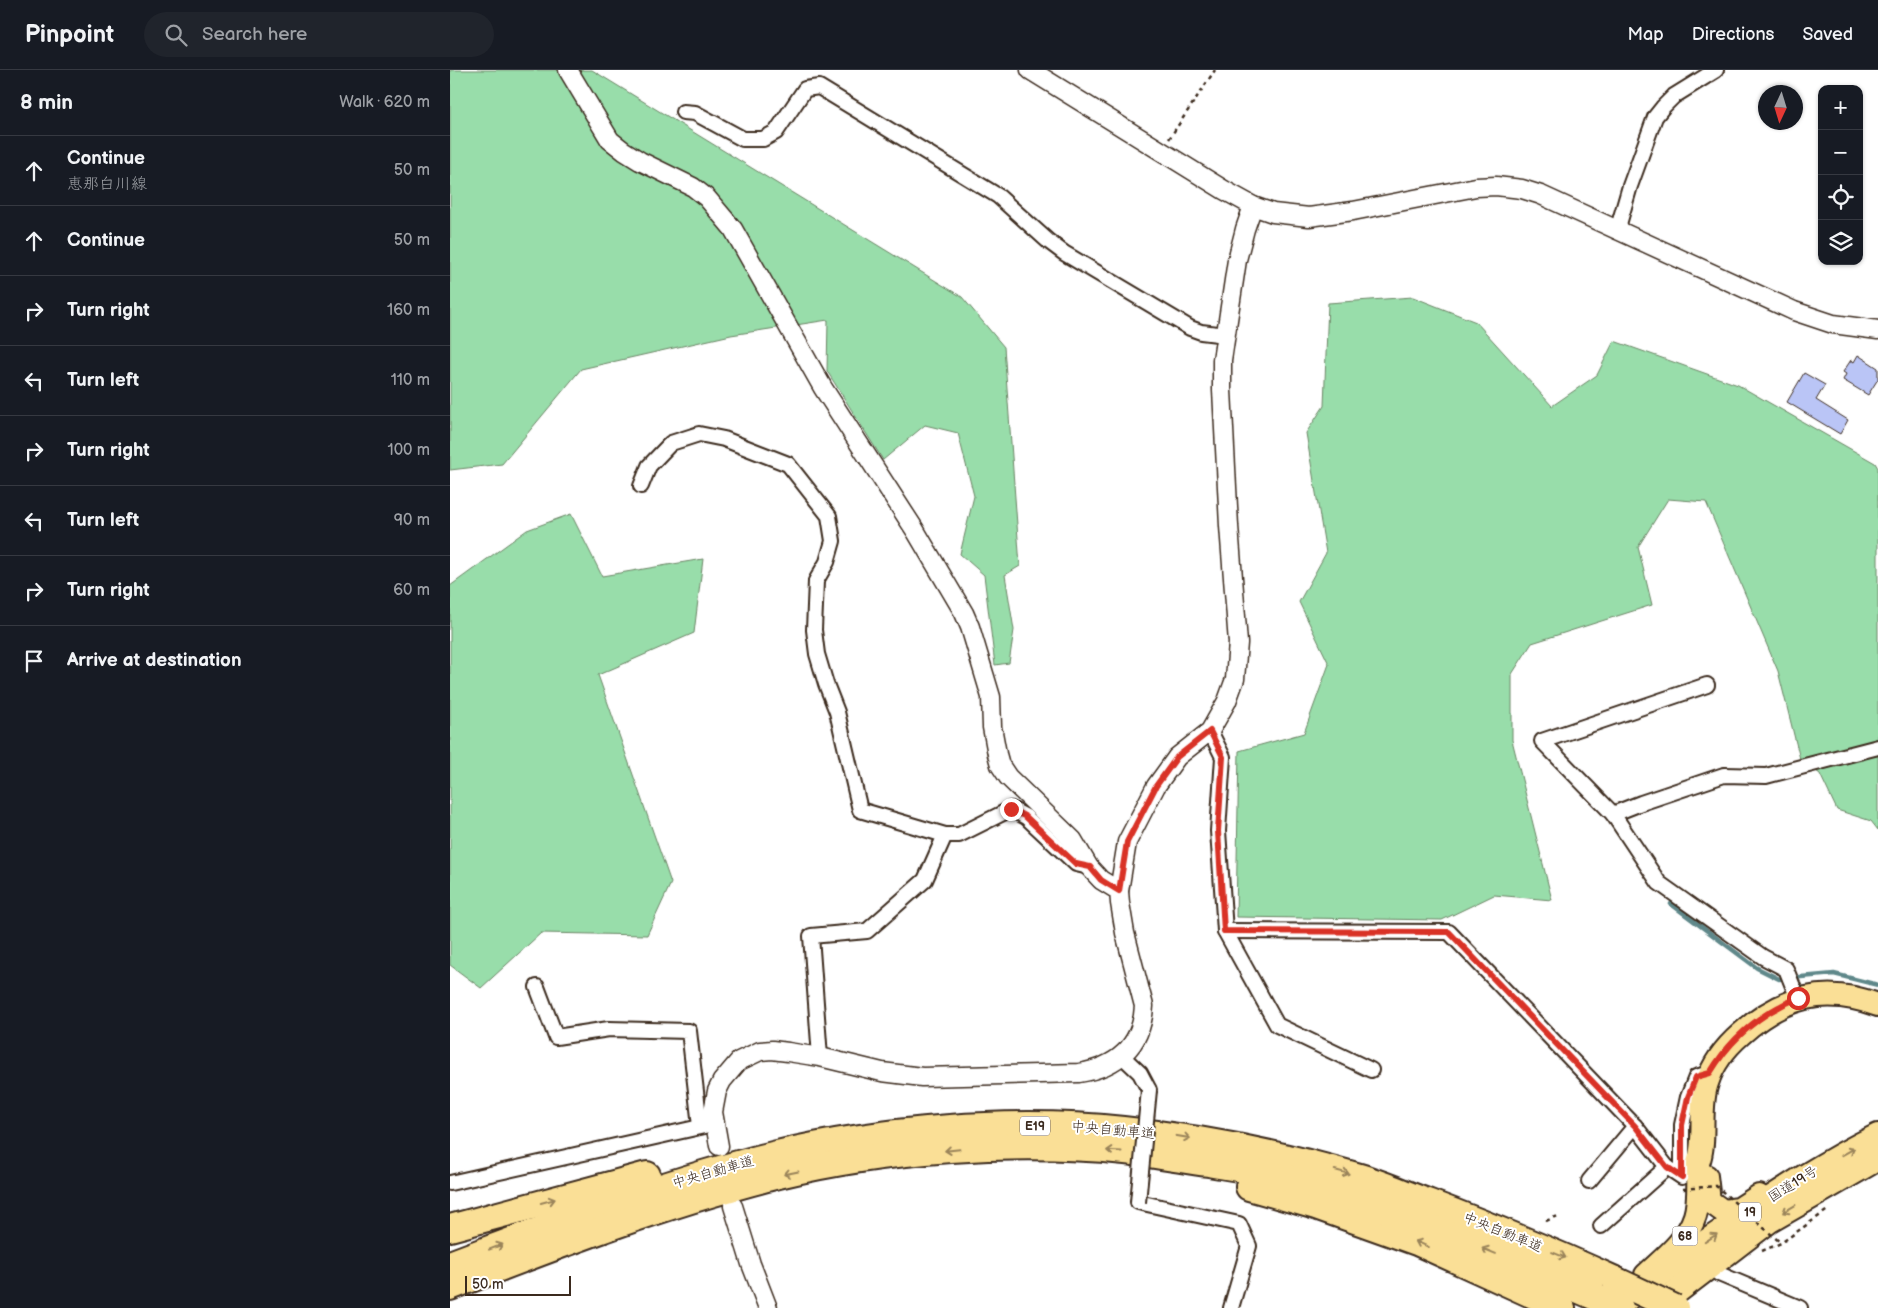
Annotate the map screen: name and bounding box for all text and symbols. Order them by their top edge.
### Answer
search box [144,12,494,57]
text: Pinpoint [25,20,114,49]
icon: search [162,21,190,49]
text: Search here [202,23,307,46]
text: Map [1628,24,1664,45]
text: Directions [1692,24,1774,45]
text: Saved [1802,24,1853,45]
north arrow [1758,85,1803,130]
map controls [1818,85,1863,265]
button: + [1818,85,1863,130]
text: 8 min [20,90,73,115]
text: Walk · 620 m [339,93,430,112]
button: − [1818,130,1863,175]
text: Continue [67,147,145,170]
icon: ahead [20,157,48,185]
text: 50 m [394,161,430,180]
text: 恵那白川線 [67,175,147,194]
button: locate [1818,175,1863,220]
button: layers [1818,220,1863,265]
icon: ahead [20,227,48,255]
text: Continue [67,229,145,252]
text: 50 m [394,231,430,250]
icon: right [20,297,48,325]
text: Turn right [67,299,150,322]
text: 160 m [387,301,430,320]
icon: left [20,367,48,395]
text: Turn left [67,369,139,392]
text: 110 m [391,371,430,390]
icon: right [20,437,48,465]
text: Turn right [67,439,150,462]
text: 100 m [387,441,430,460]
icon: left [20,507,48,535]
text: Turn left [67,509,139,532]
text: 90 m [394,511,430,530]
icon: right [20,577,48,605]
text: Turn right [67,579,150,602]
text: 60 m [393,581,430,600]
icon: arrive [20,647,48,675]
text: Arrive at destination [67,649,242,672]
route end [1000,798,1023,821]
route start [1787,987,1810,1010]
road number: E19 [1020,1116,1050,1136]
street label: 中央自動車道 [1070,1118,1156,1142]
one-way arrow [1175,1133,1191,1143]
one-way arrow [944,1145,960,1155]
one-way arrow [1106,1146,1122,1155]
one-way arrow [1841,1146,1855,1156]
street label: 中央自動車道 [670,1152,756,1192]
street label: 国道19号 [1765,1162,1821,1206]
one-way arrow [1333,1168,1349,1177]
one-way arrow [783,1169,799,1178]
one-way arrow [539,1196,555,1206]
road number: 19 [1739,1202,1761,1222]
one-way arrow [1782,1205,1797,1215]
street label: 中央自動車道 [1461,1208,1545,1256]
road number: 68 [1672,1226,1698,1246]
one-way arrow [1704,1233,1718,1243]
one-way arrow [1415,1239,1430,1249]
one-way arrow [487,1242,503,1251]
one-way arrow [1481,1246,1496,1255]
one-way arrow [1551,1250,1566,1260]
scale bar [465,1273,571,1296]
text: 50 m [472,1276,504,1293]

